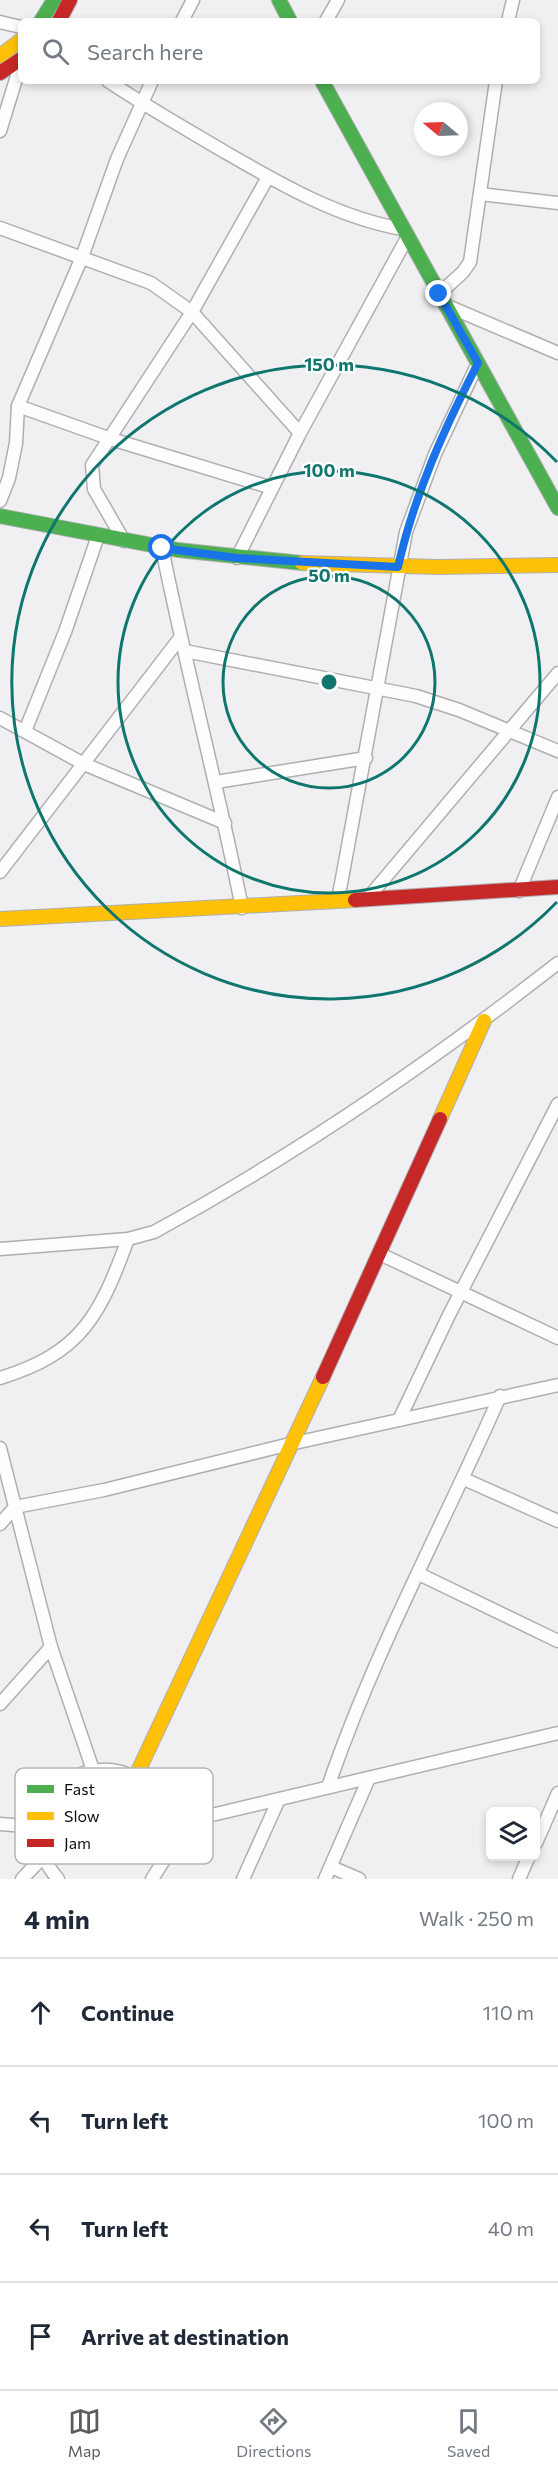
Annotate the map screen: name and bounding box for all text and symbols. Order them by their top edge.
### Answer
search box [18,18,540,84]
icon: search [39,35,72,68]
text: Search here [87,38,203,65]
north arrow [414,102,468,156]
route end [425,280,451,306]
text: 150 m [304,353,354,375]
text: 100 m [303,459,355,481]
route start [148,534,174,560]
text: 50 m [308,564,350,586]
centre of rings [319,672,339,692]
legend [15,1768,213,1864]
text: Fast [64,1779,95,1798]
text: Slow [64,1806,100,1825]
map controls [486,1807,540,1861]
button: layers [486,1807,540,1861]
text: Jam [64,1833,91,1852]
text: 4 min [24,1903,90,1934]
text: Walk · 250 m [419,1906,534,1930]
icon: ahead [24,1996,57,2029]
text: Continue [81,1999,174,2026]
text: 110 m [483,2000,534,2024]
icon: left [24,2104,57,2137]
text: Turn left [81,2107,168,2134]
text: 100 m [478,2108,534,2132]
icon: left [24,2212,57,2245]
text: Turn left [81,2215,168,2242]
text: 40 m [488,2216,534,2240]
icon: arrive [24,2320,57,2353]
text: Arrive at destination [81,2323,289,2350]
tab: Map [68,2405,101,2460]
tab: Directions [236,2405,311,2460]
tab: Saved [447,2405,490,2460]

